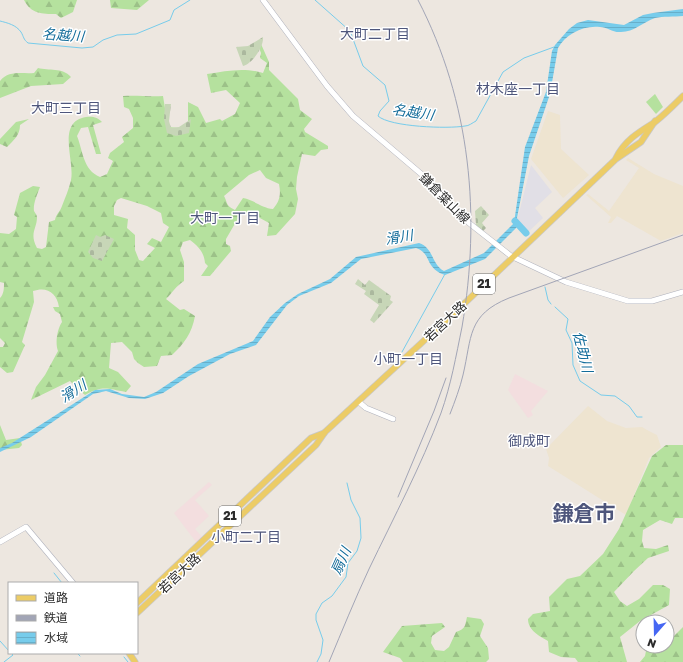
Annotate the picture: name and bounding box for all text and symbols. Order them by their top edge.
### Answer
water label: 名越川 [41,25,87,45]
district label: 大町二丁目 [340,25,410,42]
district label: 材木座一丁目 [476,80,560,97]
district label: 大町三丁目 [31,99,101,116]
water label: 名越川 [391,100,437,123]
street label: 鎌倉葉山線 [416,169,474,227]
district label: 大町一丁目 [190,209,260,226]
water label: 滑川 [384,226,416,247]
road number: 21 [473,274,495,294]
street label: 若宮大路 [421,297,469,345]
water label: 佐助川 [570,329,597,376]
district label: 小町一丁目 [373,350,443,367]
water label: 滑川 [56,375,91,405]
district label: 御成町 [508,432,550,449]
district label: 鎌倉市 [553,500,616,526]
road number: 21 [219,506,241,526]
district label: 小町二丁目 [211,528,281,545]
water label: 扇川 [327,543,355,577]
street label: 若宮大路 [155,549,203,597]
legend [8,582,138,654]
text: 道路 [44,590,68,605]
text: 鉄道 [44,610,68,625]
north arrow [635,614,675,654]
text: 水域 [44,630,68,645]
text: N [645,636,658,651]

